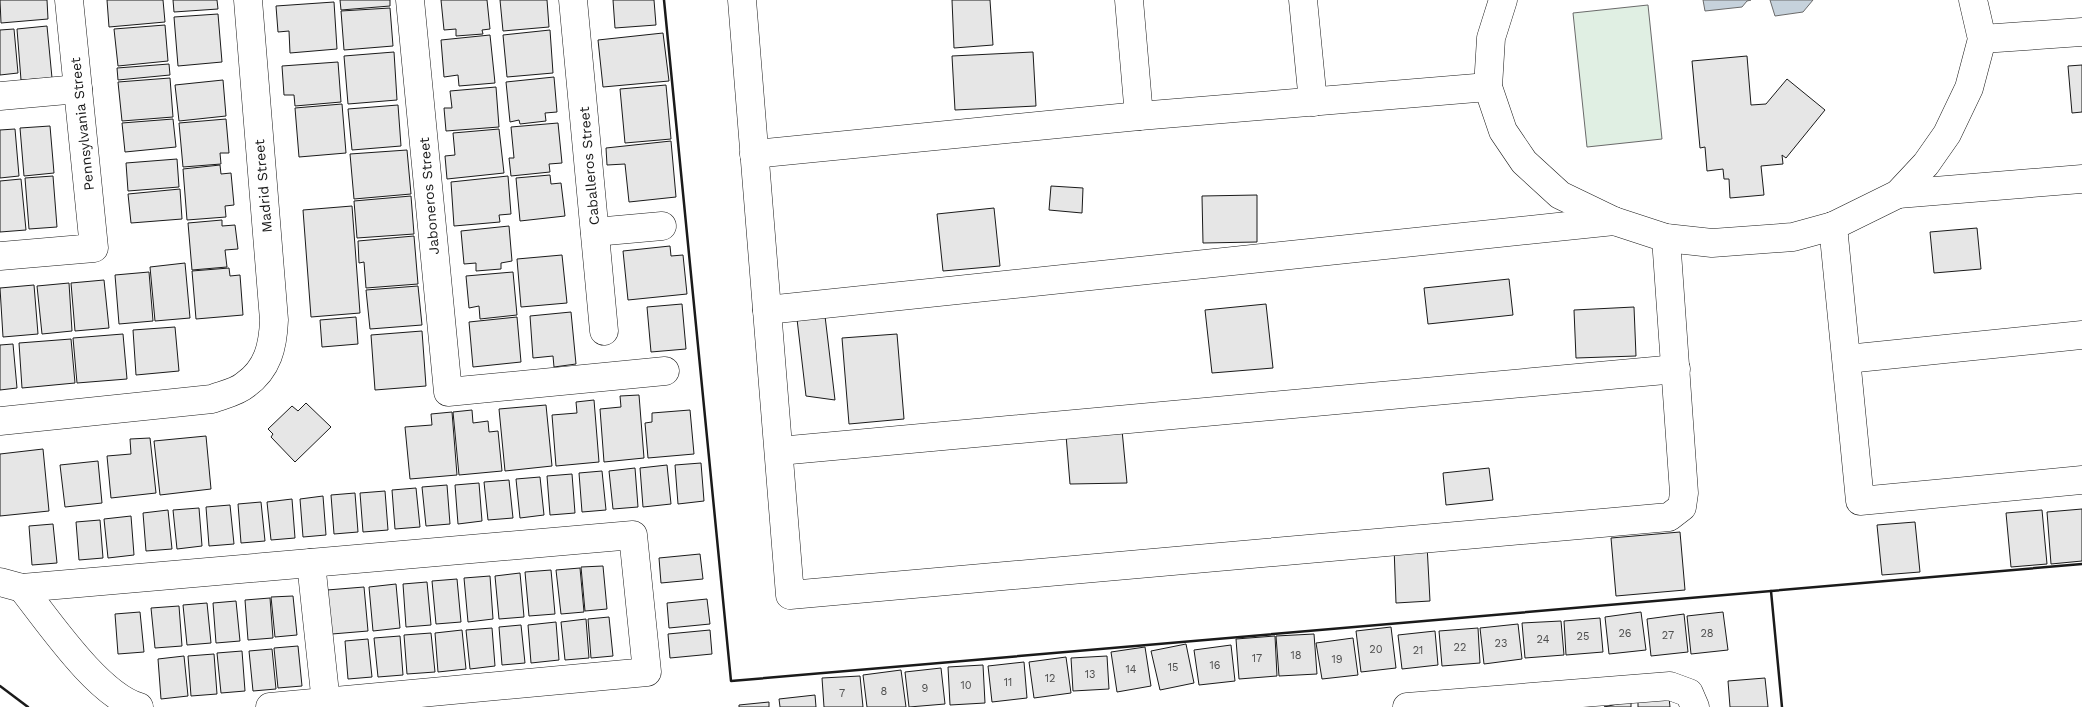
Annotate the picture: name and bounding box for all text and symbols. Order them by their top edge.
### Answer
street label: Pennsylvania Street [67,56,97,191]
street label: Caballeros Street [576,106,602,226]
street label: Jaboneros Street [416,137,442,255]
street label: Madrid Street [251,138,275,233]
house number: 26 [1618,627,1632,640]
house number: 28 [1700,627,1714,640]
house number: 27 [1662,629,1674,642]
house number: 25 [1577,630,1589,643]
house number: 24 [1537,633,1550,646]
house number: 23 [1495,637,1507,650]
house number: 22 [1454,641,1466,654]
house number: 20 [1369,643,1383,656]
house number: 21 [1413,644,1423,657]
house number: 18 [1290,649,1302,662]
house number: 17 [1252,652,1262,665]
house number: 19 [1331,653,1343,666]
house number: 16 [1210,659,1221,672]
house number: 15 [1168,661,1178,674]
house number: 14 [1125,663,1137,676]
house number: 13 [1085,668,1095,681]
house number: 12 [1045,672,1055,685]
house number: 11 [1004,676,1012,689]
house number: 10 [960,679,972,692]
house number: 9 [922,682,929,695]
house number: 8 [881,685,888,698]
house number: 7 [839,687,845,700]

